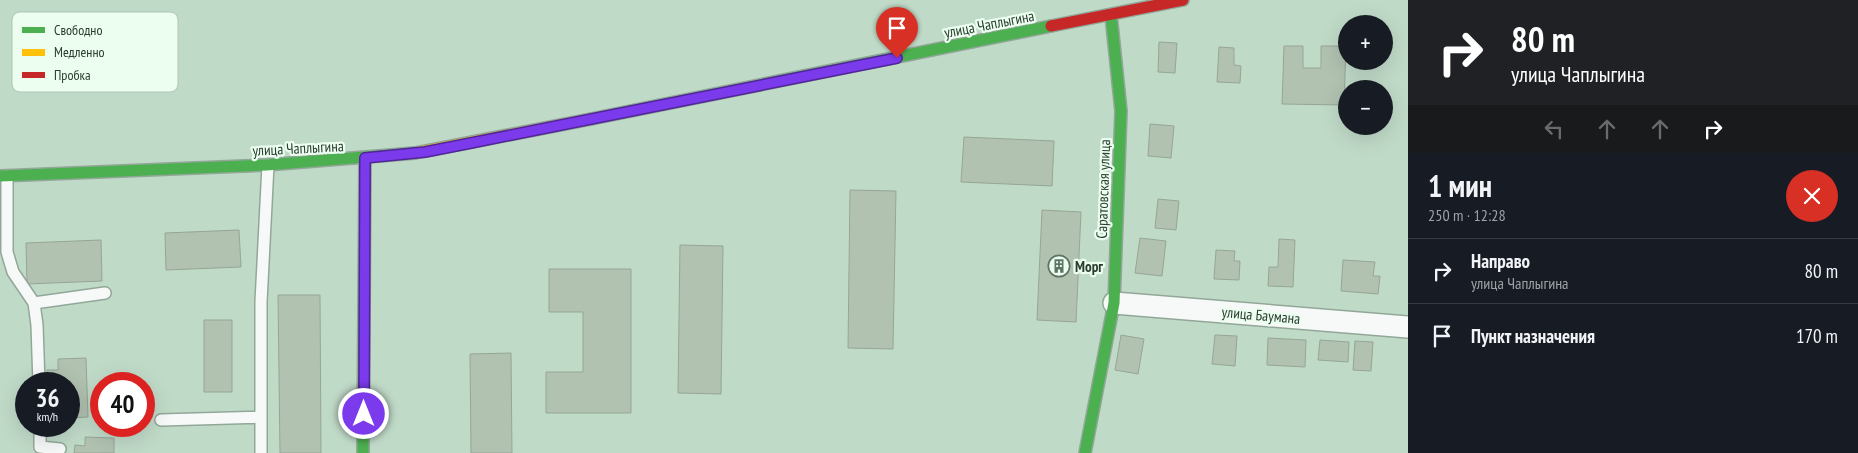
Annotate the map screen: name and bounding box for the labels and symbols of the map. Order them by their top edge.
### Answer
street label: улица Чаплыгина [942,6,1036,42]
pin [876,7,918,58]
legend [12,12,178,92]
text: Свободно [54,21,102,39]
text: Медленно [54,43,105,61]
text: Пробка [54,66,91,84]
street label: улица Чаплыгина [252,136,344,160]
street label: Саратовская улица [1092,139,1114,239]
building icon: Морг [1047,254,1071,278]
place label: Морг [1075,257,1103,276]
street label: улица Баумана [1221,302,1301,328]
speed limit sign: 40 [90,372,155,437]
position arrow [337,387,389,439]

